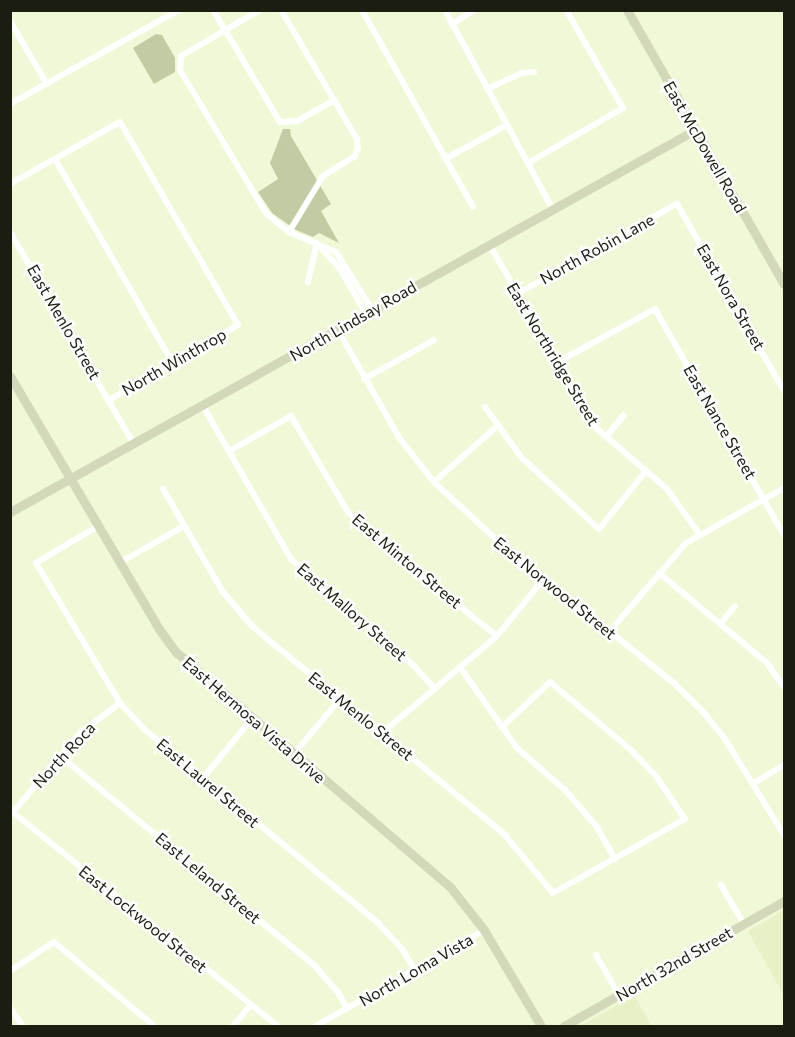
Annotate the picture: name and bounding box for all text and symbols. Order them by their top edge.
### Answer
street label: East McDowell Road [660,78,750,216]
street label: North Robin Lane [537,210,657,288]
street label: East Nora Street [693,241,769,353]
street label: East Menlo Street [23,261,105,383]
street label: North Lindsay Road [286,277,420,365]
street label: East Northridge Street [503,279,603,429]
street label: North Winthrop [118,324,230,400]
street label: East Nance Street [679,361,761,483]
street label: East Minton Street [348,510,466,612]
street label: East Norwood Street [490,533,620,643]
street label: East Mallory Street [293,559,411,665]
street label: East Hermosa Vista Drive [179,653,329,787]
street label: East Menlo Street [305,668,417,764]
street label: North Roca [29,718,99,792]
street label: East Laurel Street [153,734,263,832]
street label: East Leland Street [151,828,265,928]
street label: East Lockwood Street [75,861,211,977]
street label: North 32nd Street [612,923,736,1005]
street label: North Loma Vista [356,930,476,1010]

